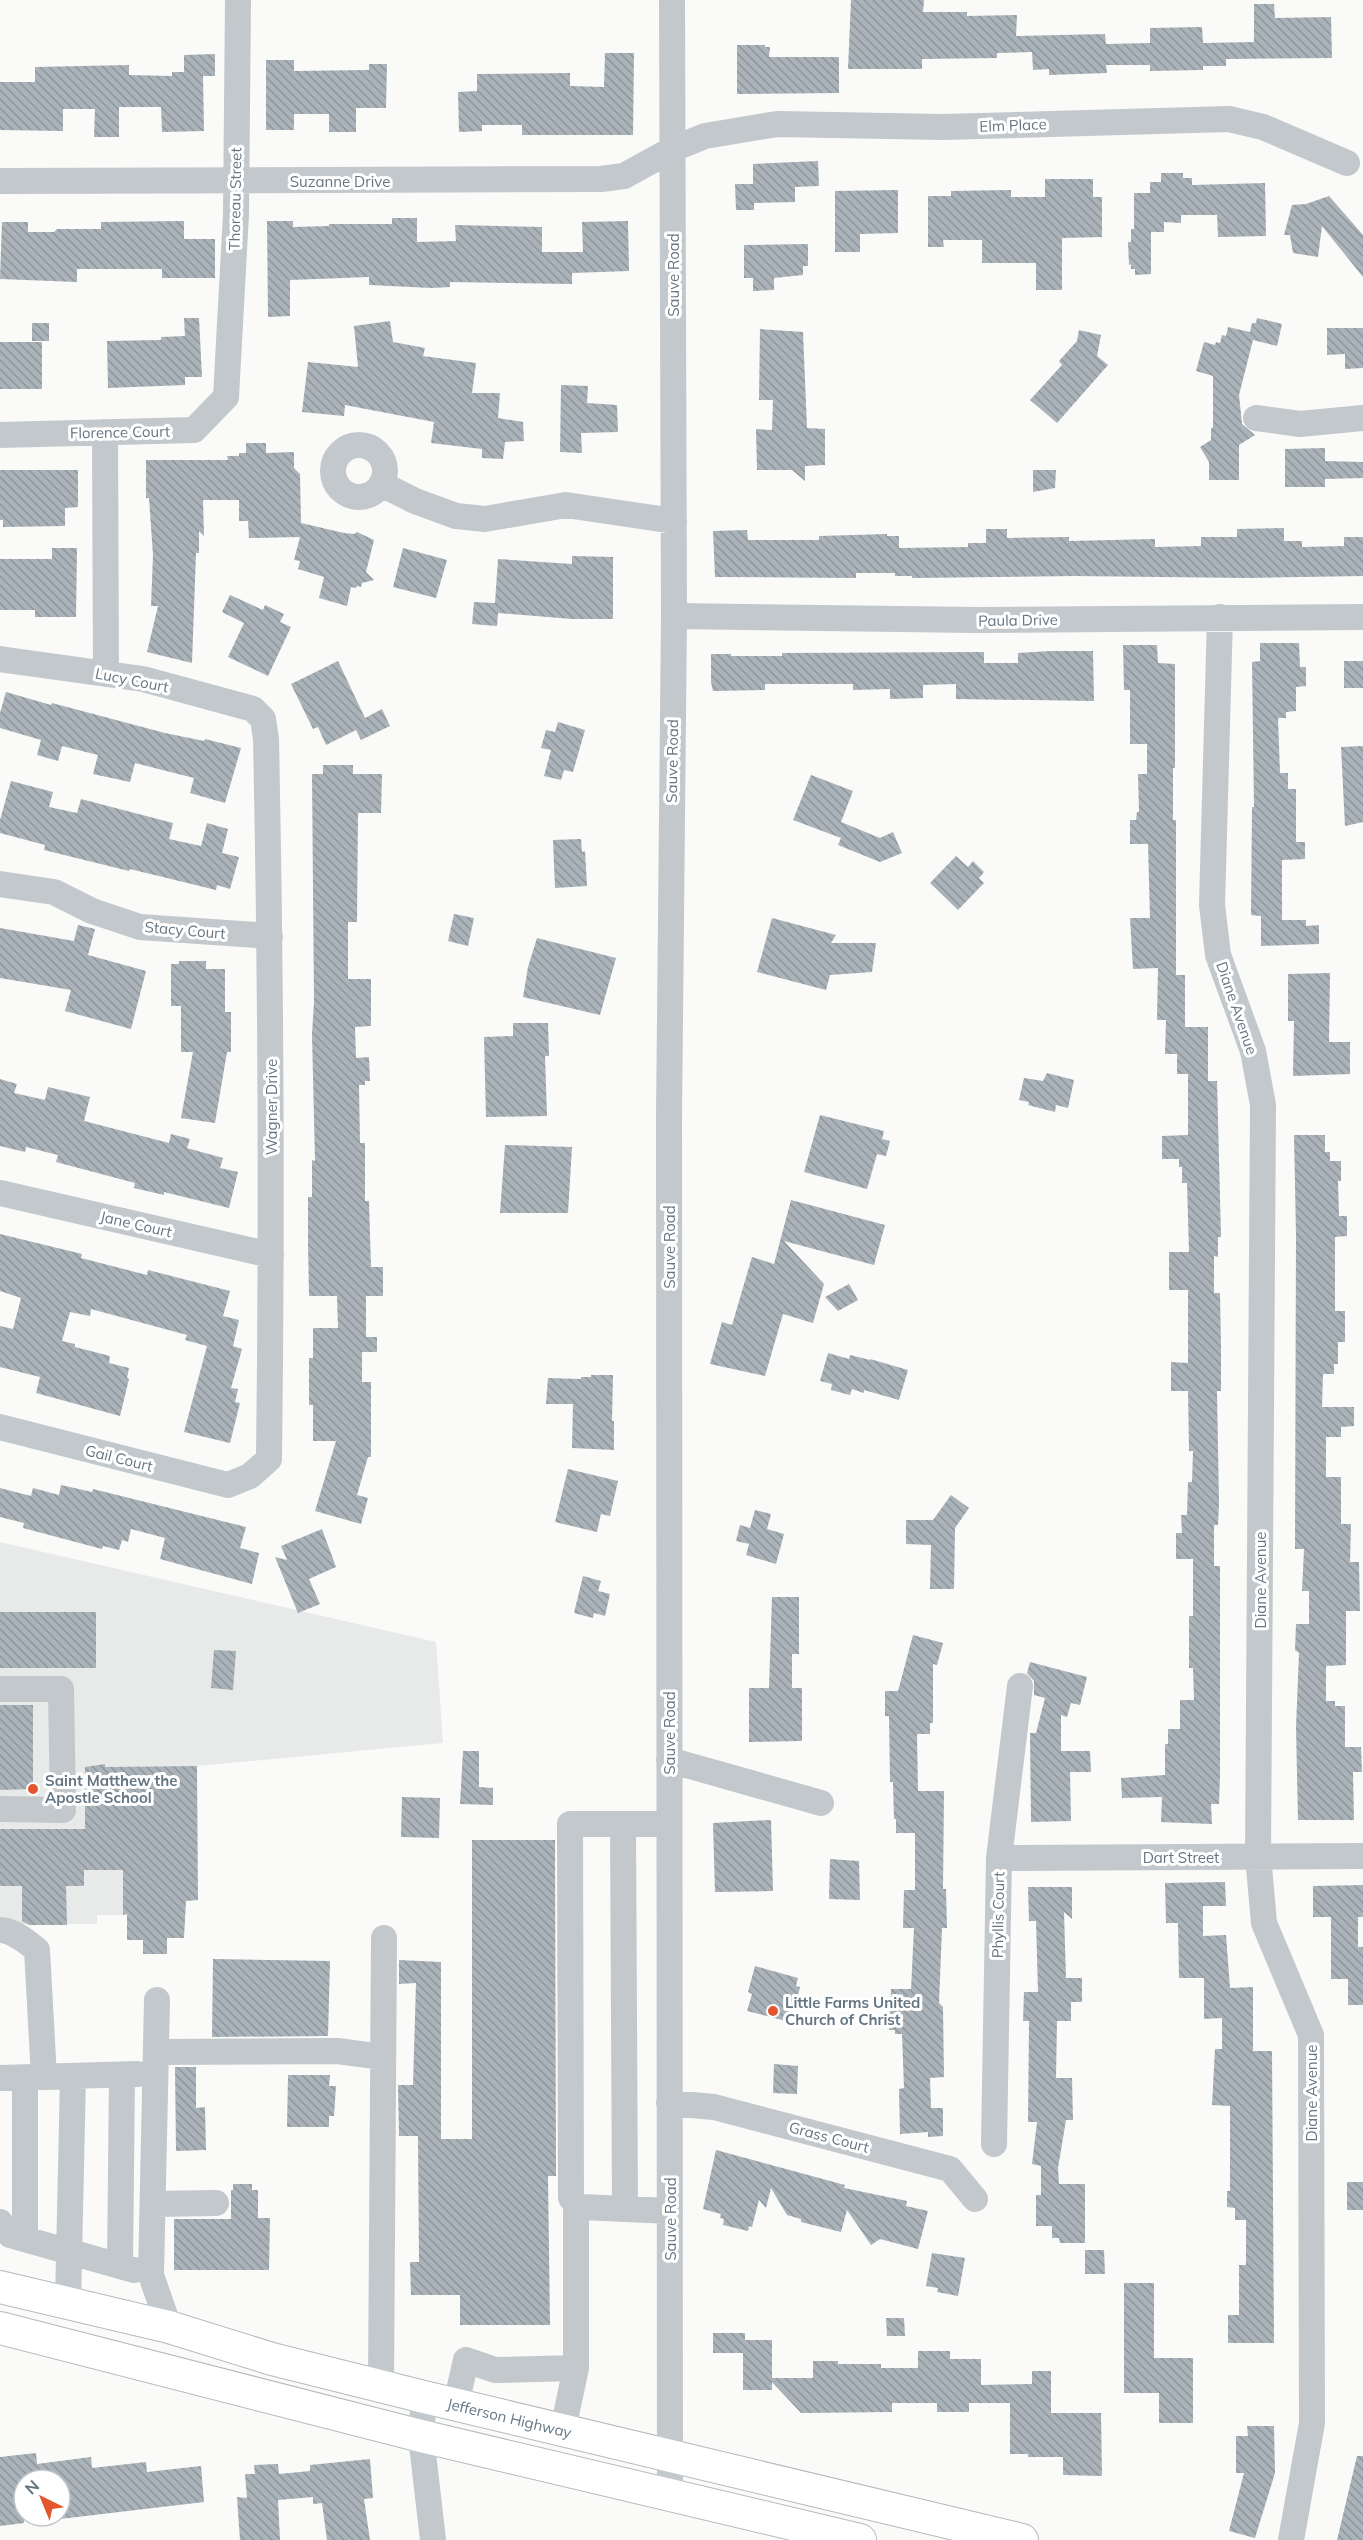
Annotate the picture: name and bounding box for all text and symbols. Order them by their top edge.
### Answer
street label: Elm Place [979,114,1047,136]
street label: Thoreau Street [225,147,245,251]
street label: Suzanne Drive [290,172,390,191]
street label: Sauve Road [664,233,683,317]
street label: Florence Court [70,422,170,442]
street label: Paula Drive [978,610,1058,630]
street label: Lucy Court [94,664,170,696]
street label: Sauve Road [662,719,682,803]
street label: Stacy Court [144,917,226,943]
street label: Diane Avenue [1212,959,1262,1057]
street label: Wagner Drive [262,1059,281,1155]
street label: Sauve Road [660,1205,679,1289]
street label: Jane Court [98,1207,174,1241]
street label: Gail Court [83,1440,155,1476]
street label: Diane Avenue [1251,1532,1270,1628]
street label: Sauve Road [660,1691,679,1775]
place label: Saint Matthew the Apostle School [45,1771,177,1807]
marker: Saint Matthew the Apostle School [26,1782,40,1796]
street label: Dart Street [1143,1848,1219,1867]
street label: Phyllis Court [988,1872,1008,1958]
place label: Little Farms United Church of Christ [785,1993,920,2029]
marker: Little Farms United Church of Christ [766,2004,780,2018]
street label: Diane Avenue [1302,2045,1321,2141]
street label: Grass Court [787,2117,871,2157]
street label: Sauve Road [661,2177,680,2261]
street label: Jefferson Highway [445,2393,574,2442]
north arrow [12,2468,72,2528]
text: N [21,2476,43,2498]

